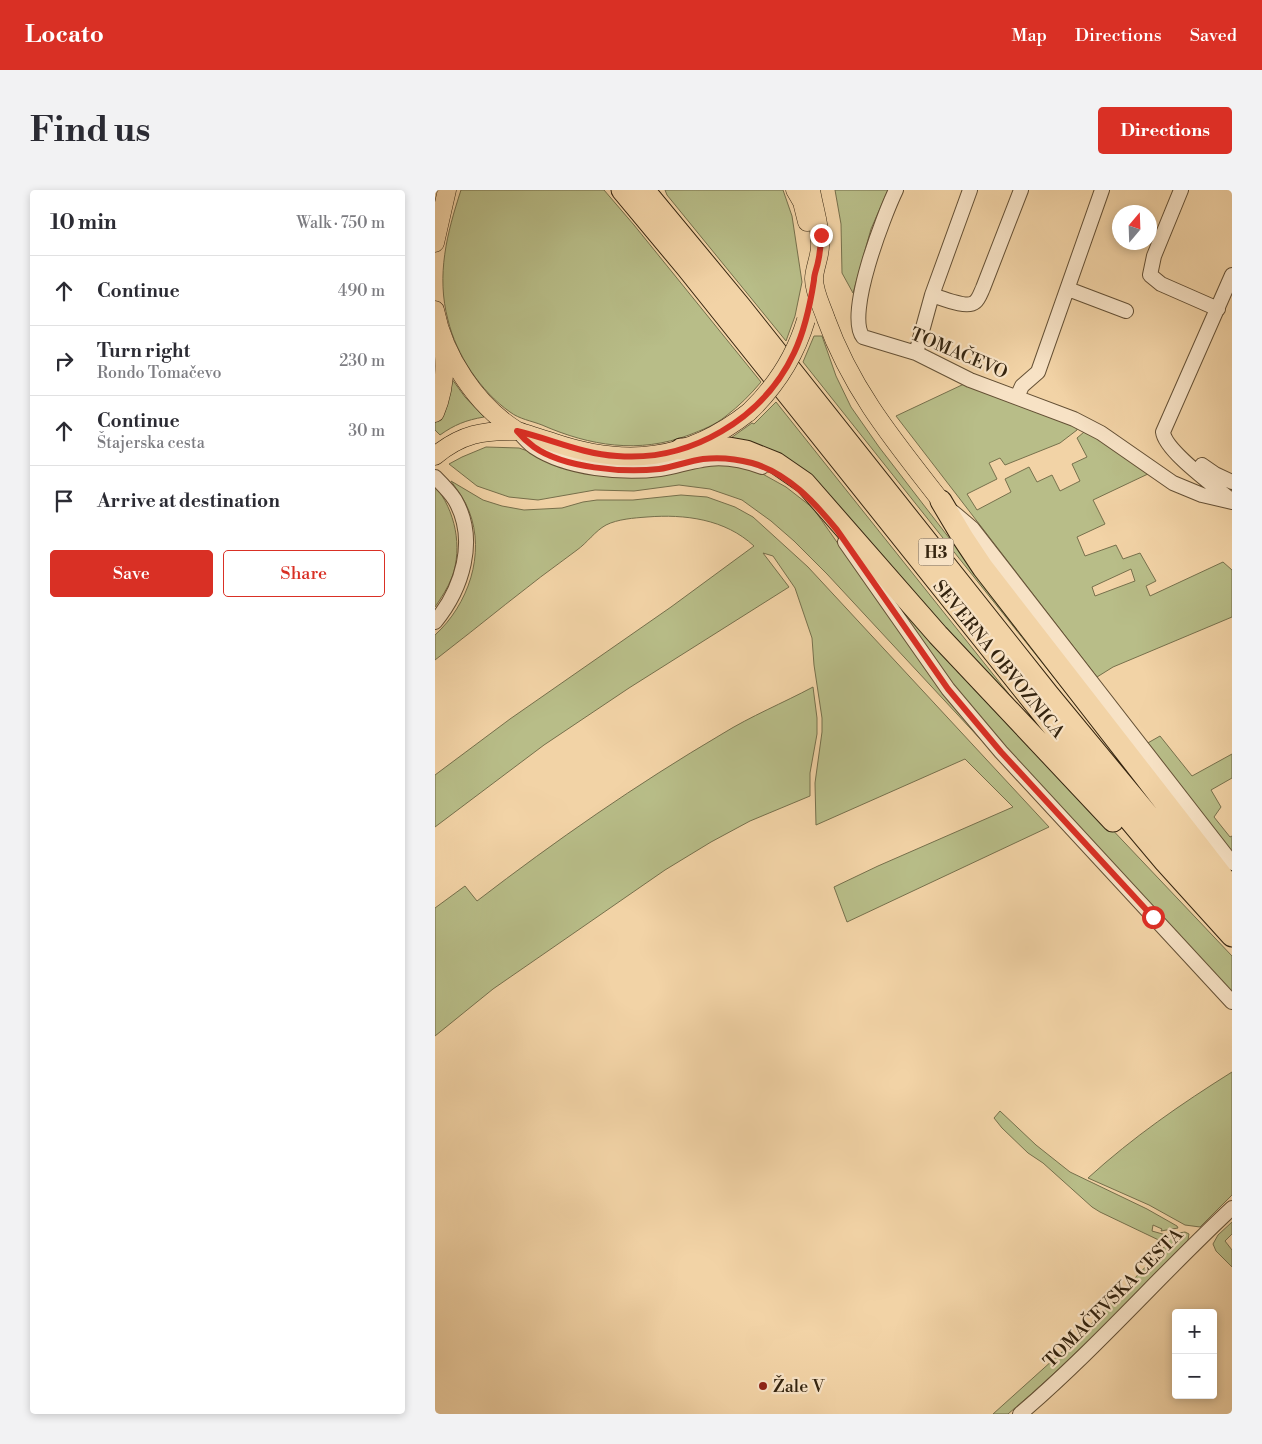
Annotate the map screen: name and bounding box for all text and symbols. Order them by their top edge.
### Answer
text: Locato [25,20,104,50]
text: Map [1011,24,1047,47]
text: Directions [1075,24,1162,47]
text: Saved [1190,24,1237,47]
button: Directions [1098,107,1232,154]
text: Find us [30,109,150,152]
north arrow [1112,205,1157,250]
text: 10 min [50,210,117,236]
text: Walk · 750 m [297,213,385,233]
route end [810,224,833,247]
icon: ahead [50,277,78,305]
text: Continue [97,279,180,303]
text: 490 m [338,281,385,301]
street label: TOMAČEVO [907,323,1011,384]
text: Turn right [97,339,190,363]
icon: right [50,347,78,375]
text: 230 m [339,351,385,371]
text: Rondo Tomačevo [97,363,221,383]
text: Continue [97,409,180,433]
icon: ahead [50,417,78,445]
text: 30 m [348,421,385,441]
text: Štajerska cesta [97,433,205,453]
icon: arrive [50,487,78,515]
text: Arrive at destination [97,489,280,513]
road number: H3 [919,538,953,566]
button: Save [50,550,213,597]
button: Share [223,550,385,597]
street label: SEVERNA OBVOZNICA [928,575,1070,744]
route start [1142,906,1165,929]
street label: TOMAČEVSKA CESTA [1039,1223,1189,1373]
map controls [1172,1309,1217,1399]
button: + [1172,1309,1217,1354]
button: − [1172,1354,1217,1399]
place label: Žale V [773,1375,825,1398]
marker: Žale V [757,1380,769,1392]

